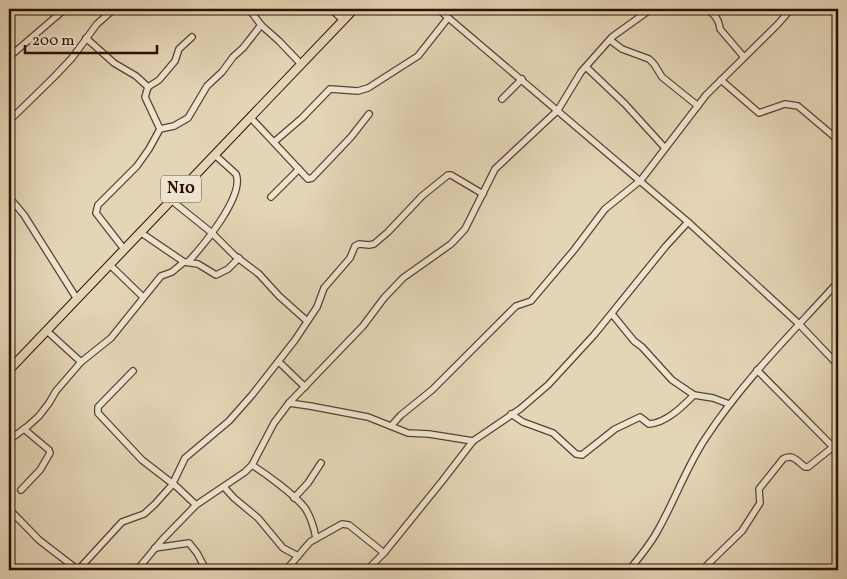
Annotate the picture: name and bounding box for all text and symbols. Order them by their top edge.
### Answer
scale bar [25,22,158,54]
text: 200 m [32,31,75,52]
road number: N10 [161,175,201,202]

